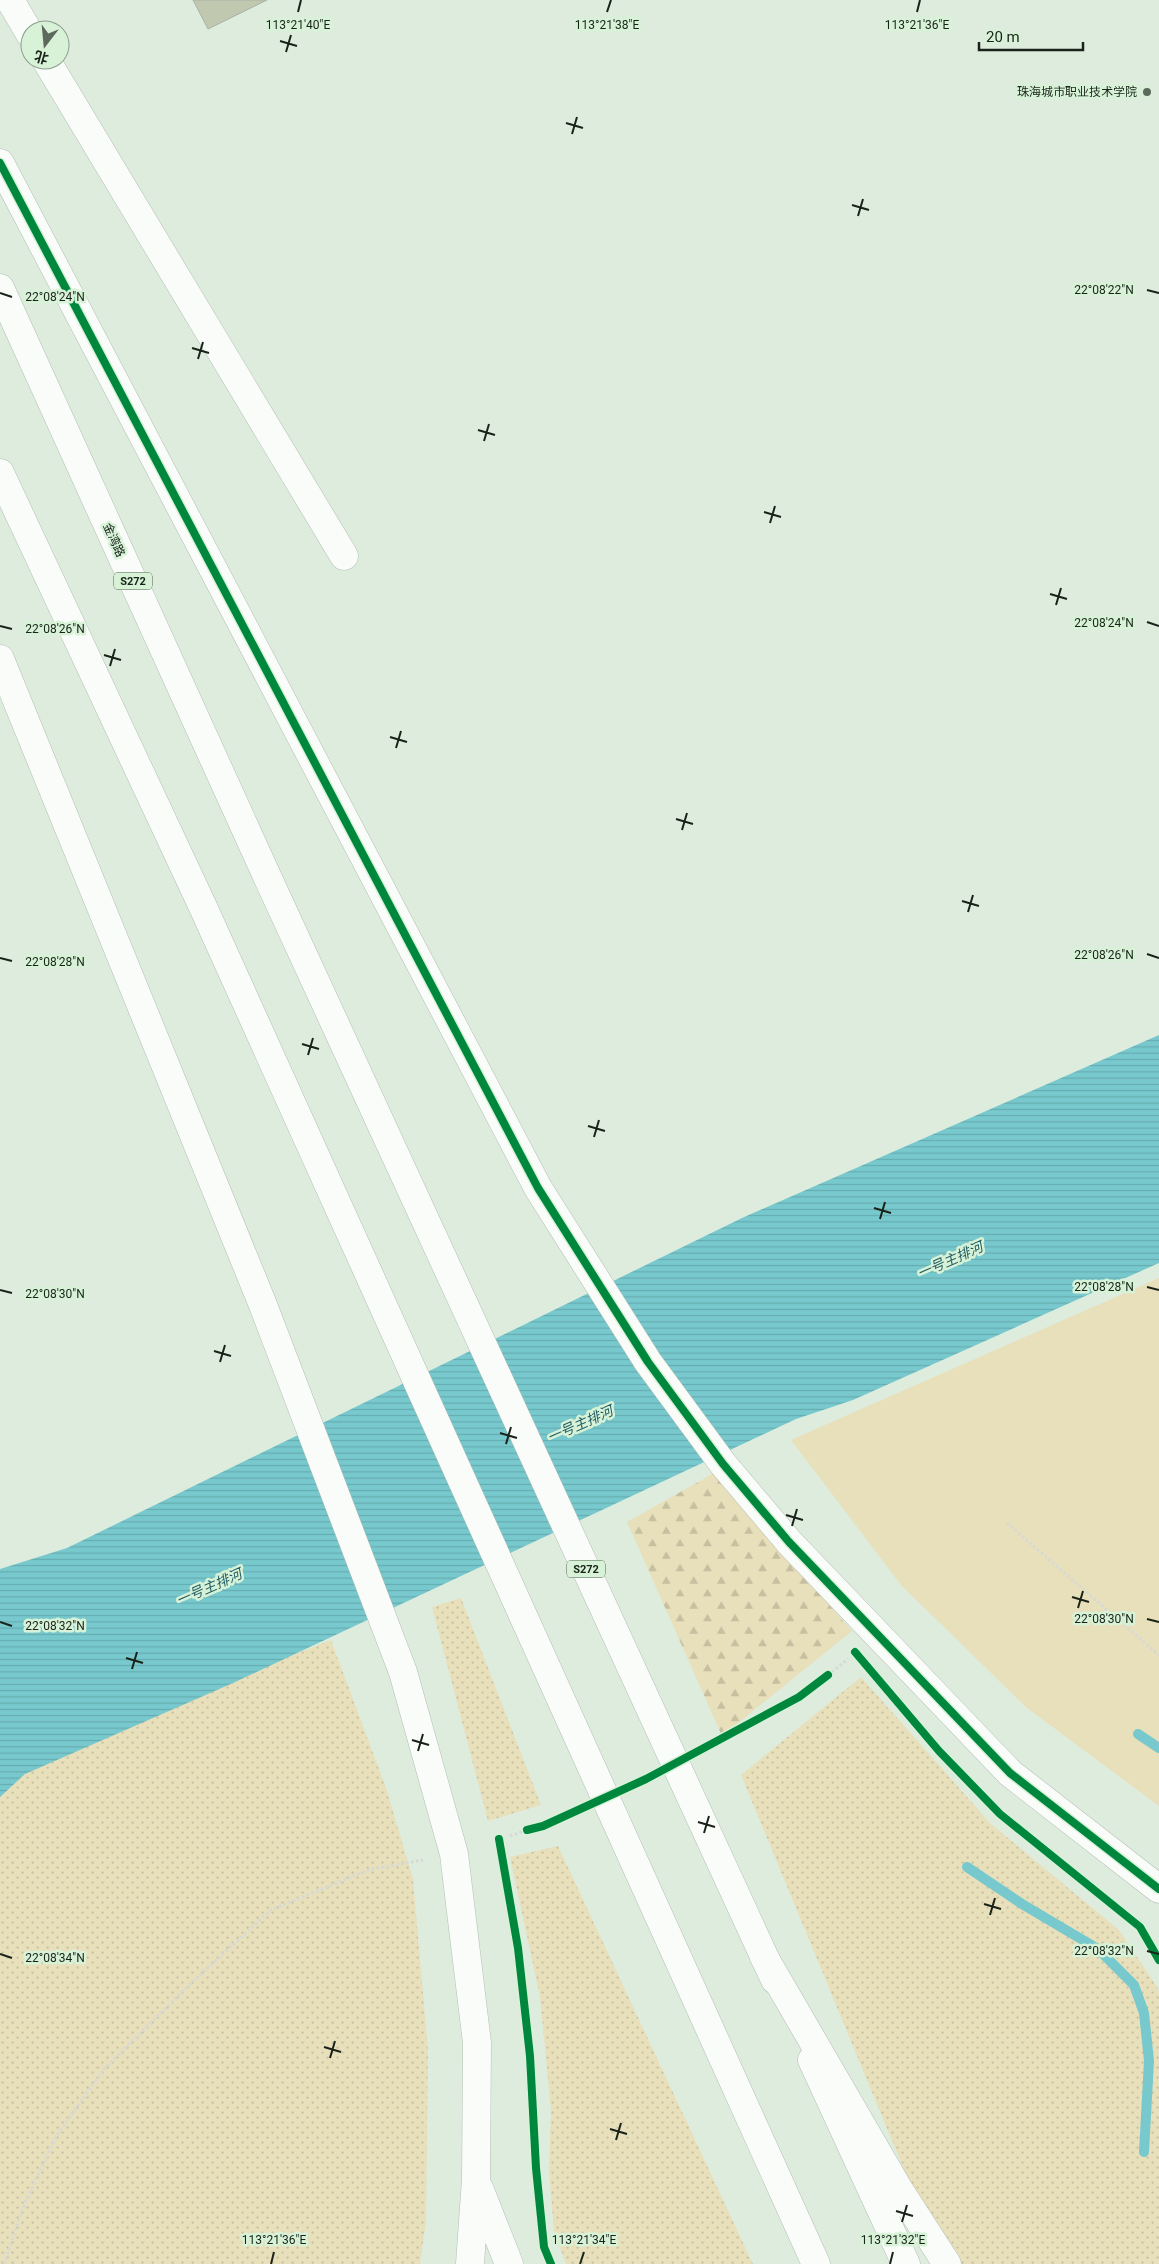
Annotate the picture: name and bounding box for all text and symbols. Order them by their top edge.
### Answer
text: 113°21'40"E [266,18,330,32]
text: 113°21'38"E [575,18,639,32]
text: 113°21'36"E [885,18,949,32]
north arrow [20,20,70,70]
scale bar [979,20,1083,52]
text: 20 m [986,28,1020,46]
text: 北 [32,48,50,67]
place label: 珠海城市职业技术学院 [1017,85,1137,99]
marker: 珠海城市职业技术学院 [1141,86,1153,98]
text: 22°08'22"N [1074,283,1134,297]
text: 22°08'24"N [25,290,85,304]
street label: 金湾路 [100,521,128,559]
road number: S272 [114,572,152,590]
text: 22°08'24"N [1074,616,1134,630]
text: 22°08'26"N [25,622,85,636]
text: 22°08'26"N [1074,948,1134,962]
text: 22°08'28"N [25,955,85,969]
water label: 一号主排河 [915,1237,988,1282]
text: 22°08'28"N [1074,1280,1134,1294]
text: 22°08'30"N [25,1287,85,1301]
water label: 一号主排河 [545,1401,618,1446]
road number: S272 [567,1560,605,1578]
water label: 一号主排河 [174,1564,247,1609]
text: 22°08'30"N [1074,1612,1134,1626]
text: 22°08'32"N [25,1619,85,1633]
text: 22°08'32"N [1074,1944,1134,1958]
text: 22°08'34"N [25,1951,85,1965]
text: 113°21'36"E [242,2233,306,2247]
text: 113°21'34"E [552,2233,616,2247]
text: 113°21'32"E [861,2233,925,2247]

